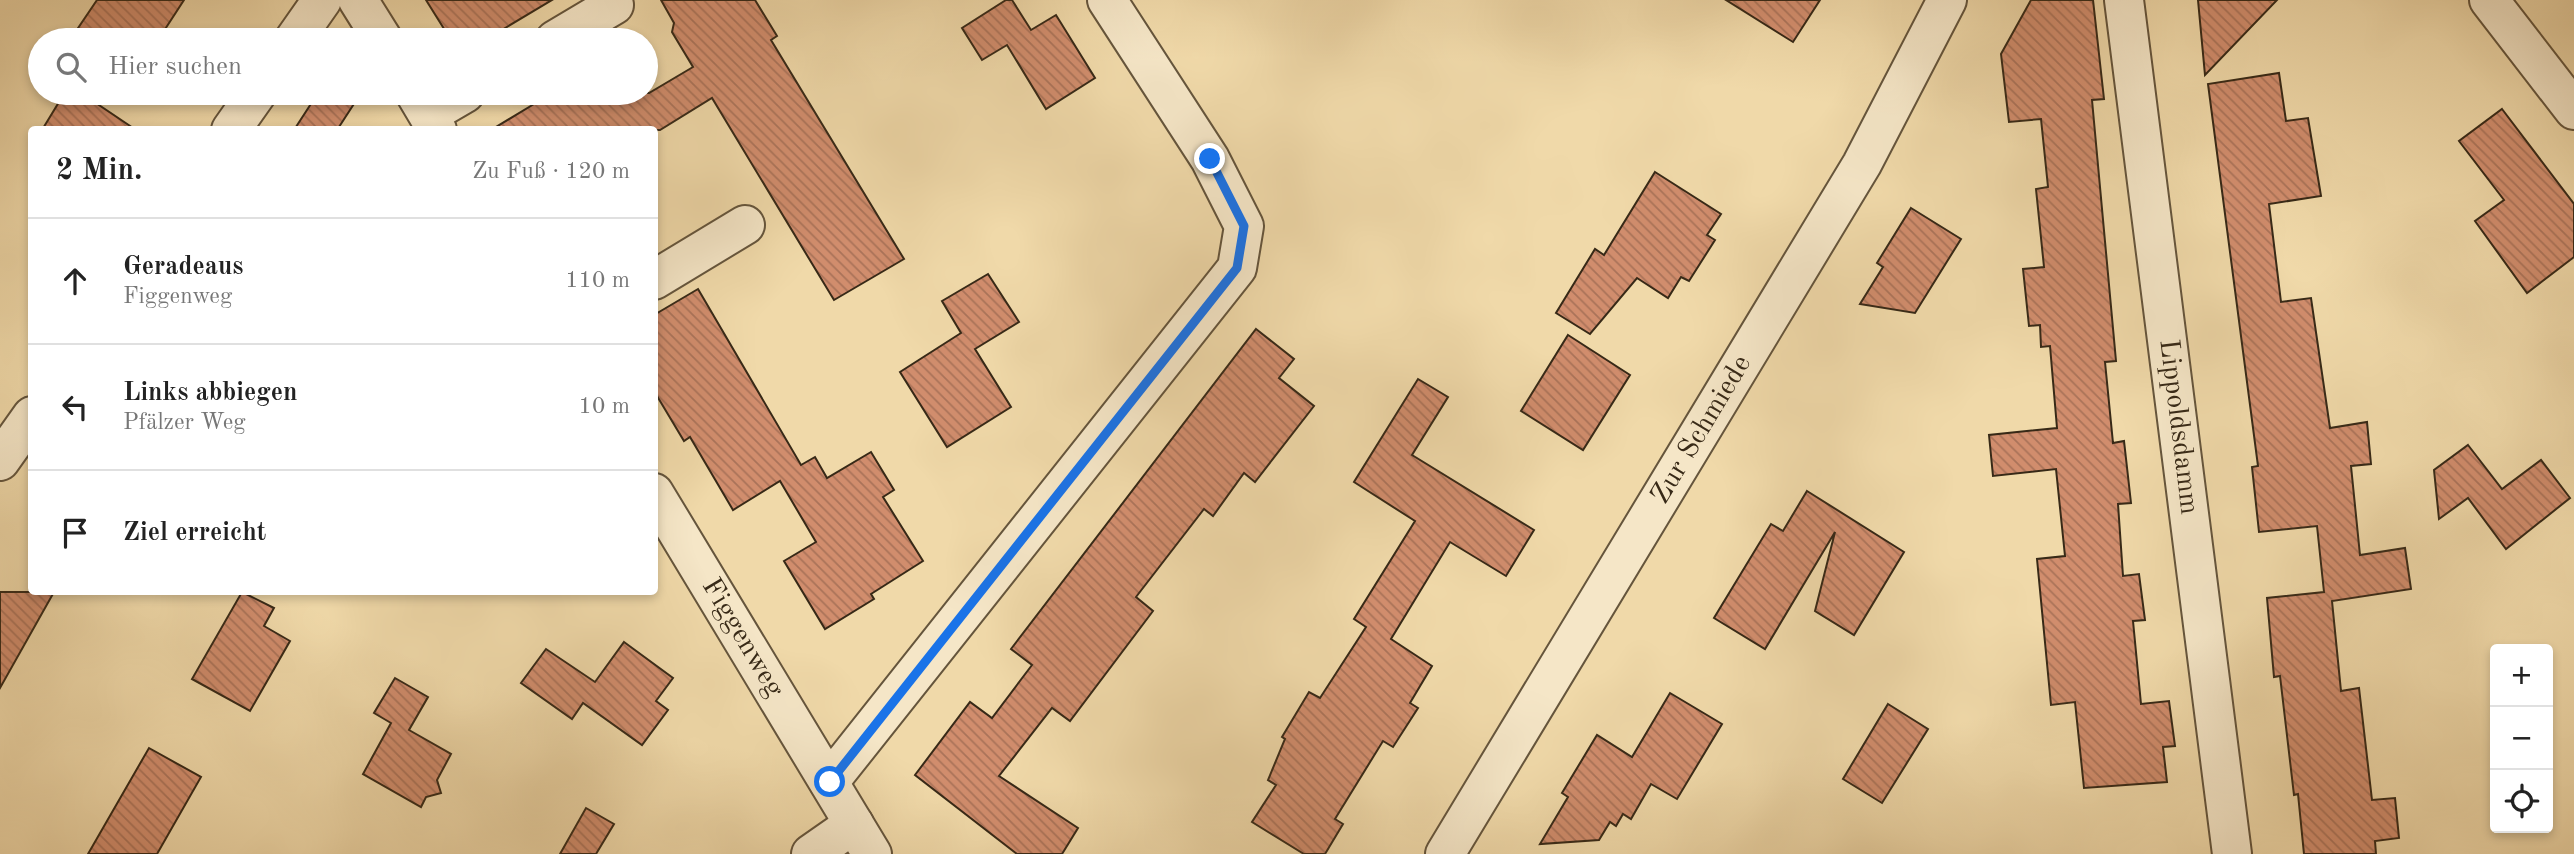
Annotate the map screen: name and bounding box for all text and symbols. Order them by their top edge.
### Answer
search box [28,28,658,105]
icon: search [52,48,90,86]
text: Hier suchen [108,54,242,80]
route end [1194,143,1225,174]
text: 2 Min. [56,156,142,186]
text: Zu Fuß · 120 m [472,160,630,183]
text: Geradeaus [123,254,243,280]
icon: ahead [56,262,94,300]
text: 110 m [565,269,630,292]
text: Figgenweg [123,285,232,308]
street label: Lippoldsdamm [2153,338,2203,516]
street label: Zur Schmiede [1647,351,1757,509]
text: Links abbiegen [123,380,297,406]
icon: left [56,388,94,426]
text: 10 m [579,395,630,418]
text: Pfälzer Weg [123,411,246,434]
icon: arrive [56,514,94,552]
text: Ziel erreicht [123,520,266,546]
street label: Figgenweg [696,574,788,702]
map controls [2490,644,2553,833]
button: + [2490,644,2553,707]
button: − [2490,707,2553,770]
route start [814,766,845,797]
button: locate [2490,770,2553,833]

